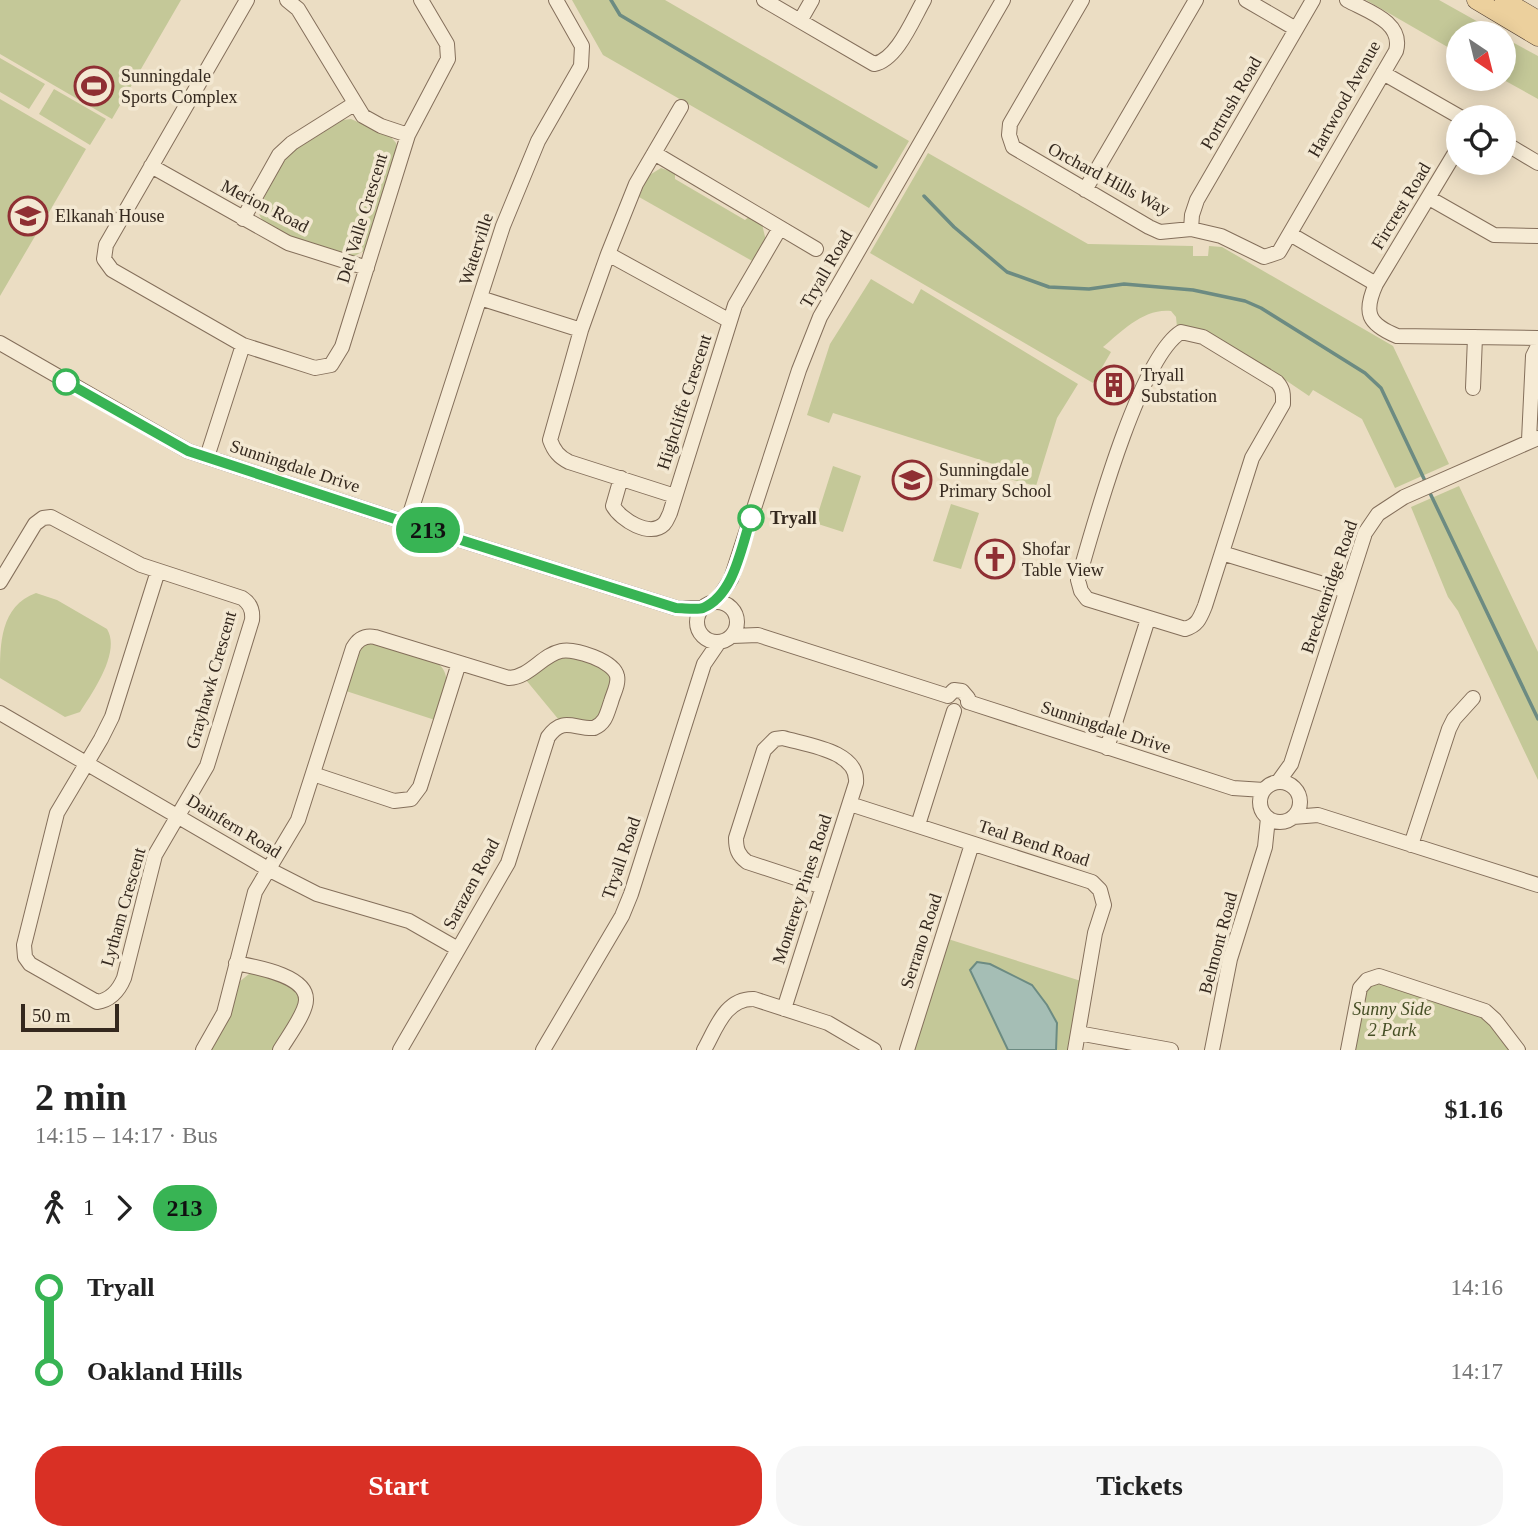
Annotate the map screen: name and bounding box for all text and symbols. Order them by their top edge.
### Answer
north arrow [1446,21,1516,91]
map controls [1446,21,1516,175]
street label: Hartwood Avenue [1304,37,1384,161]
street label: Portrush Road [1196,53,1266,153]
sports icon: Sunningdale Sports Complex [73,65,115,107]
place label: Sunningdale Sports Complex [121,66,238,107]
button: locate [1446,105,1516,175]
street label: Orchard Hills Way [1045,138,1173,220]
street label: Del Valle Crescent [333,151,391,285]
street label: Fircrest Road [1367,159,1435,253]
street label: Merion Road [218,175,312,237]
school or university icon: Elkanah House [7,195,49,237]
place label: Elkanah House [55,206,164,226]
street label: Waterville [455,210,497,288]
street label: Tryall Road [796,227,856,311]
street label: Highcliffe Crescent [653,332,715,472]
building icon: Tryall Substation [1093,364,1135,406]
place label: Tryall Substation [1141,365,1217,406]
unlabelled marker [53,369,79,395]
street label: Sunningdale Drive [227,436,363,496]
school or university icon: Sunningdale Primary School [891,459,933,501]
place label: Sunningdale Primary School [939,460,1052,501]
marker: Tryall [738,505,764,531]
line badge: 213 [388,507,468,553]
place label: Tryall [770,508,817,528]
text: 213 [410,517,446,543]
street label: Breckenridge Road [1297,518,1361,656]
church icon: Shofar Table View [974,538,1016,580]
place label: Shofar Table View [1022,539,1104,580]
street label: Grayhawk Crescent [182,609,240,751]
street label: Sunningdale Drive [1038,697,1174,757]
street label: Dainfern Road [183,790,285,862]
street label: Monterey Pines Road [768,812,836,966]
street label: Tryall Road [598,814,644,902]
street label: Teal Bend Road [976,816,1092,870]
street label: Sarazen Road [439,835,503,933]
street label: Lytham Crescent [97,845,149,969]
street label: Belmont Road [1195,890,1241,996]
street label: Serrano Road [896,891,946,991]
park label: Sunny Side 2 Park [1352,999,1432,1040]
scale bar [21,1001,119,1033]
text: 50 m [32,1005,71,1026]
text: 2 min [35,1076,127,1118]
text: $1.16 [1445,1095,1503,1124]
text: 14:15 – 14:17 · Bus [35,1123,218,1148]
icon: walk [35,1189,73,1227]
icon: forward [105,1189,143,1227]
text: 1 [83,1195,95,1220]
text: 213 [167,1195,203,1221]
text: Tryall [87,1273,154,1302]
text: 14:16 [1451,1275,1503,1300]
text: Oakland Hills [87,1357,242,1386]
text: 14:17 [1451,1359,1503,1384]
button: Start [35,1446,762,1526]
button: Tickets [776,1446,1503,1526]

